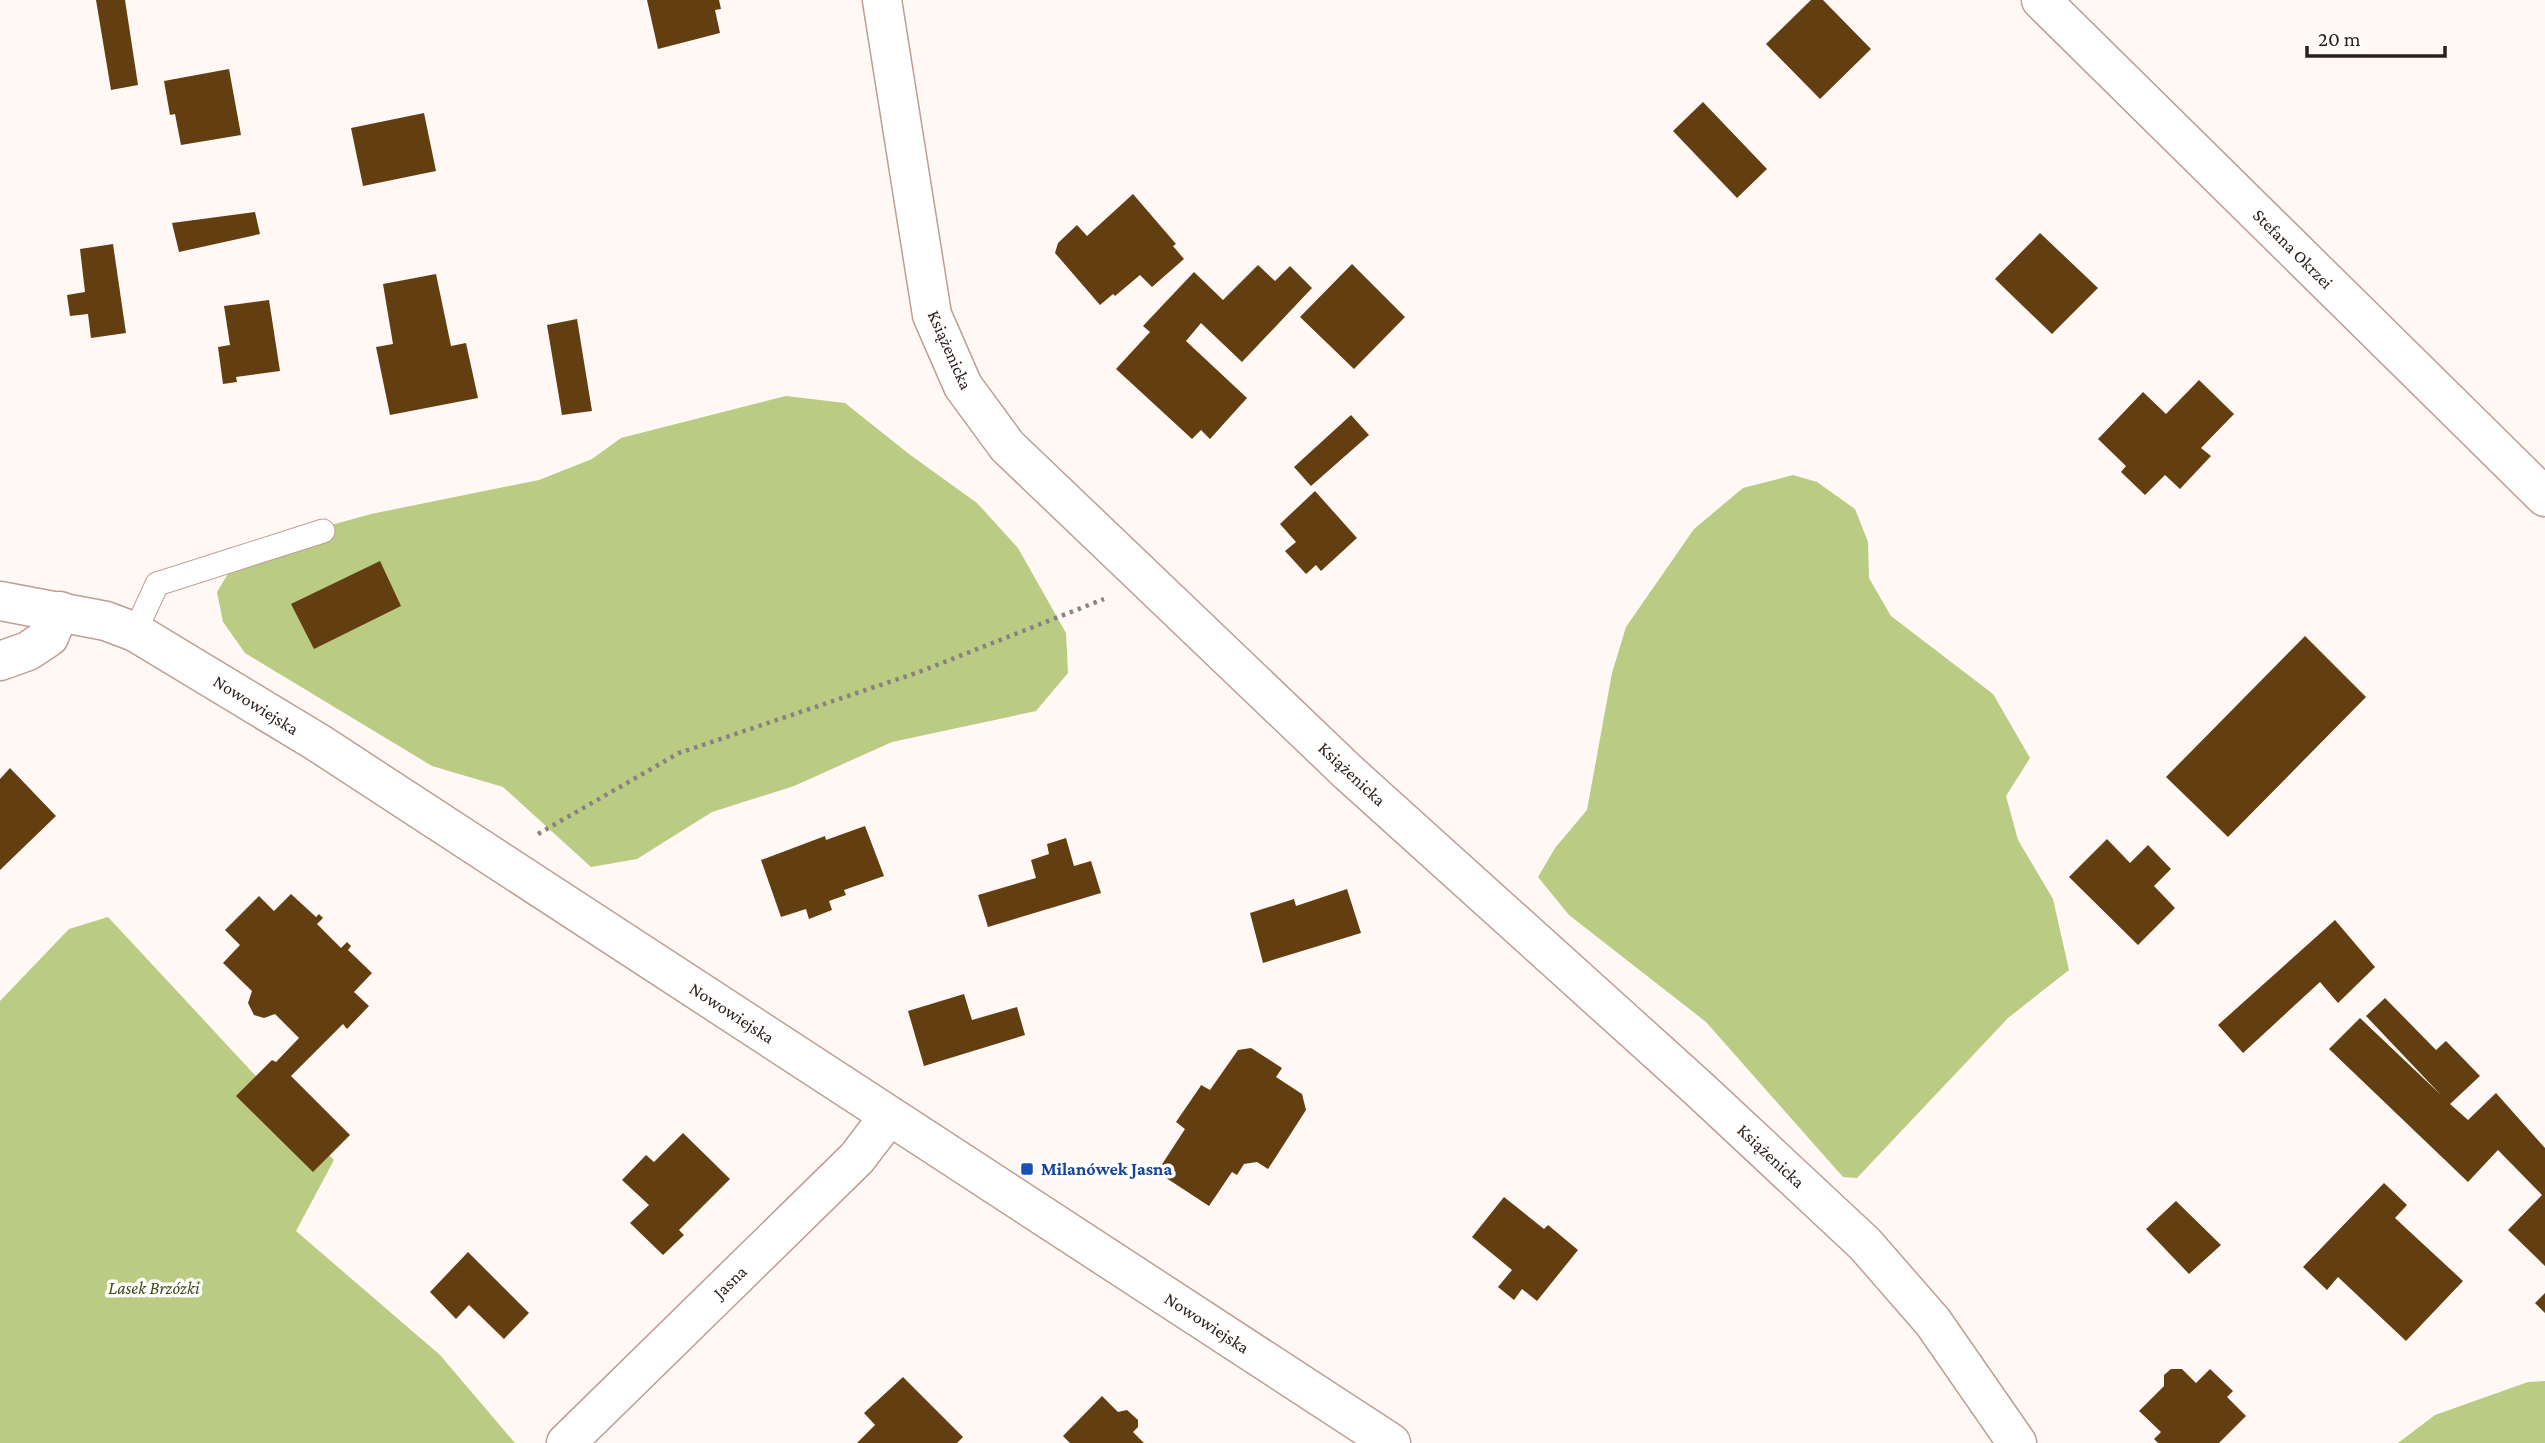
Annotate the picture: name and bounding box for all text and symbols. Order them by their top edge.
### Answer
scale bar [2307,14,2445,58]
text: 20 m [2318,27,2361,51]
street label: Stefana Okrzei [2249,205,2337,293]
street label: Książenicka [924,307,976,393]
street label: Nowowiejska [209,671,302,740]
street label: Książenicka [1314,738,1390,810]
street label: Nowowiejska [685,978,778,1049]
street label: Książenicka [1733,1120,1809,1192]
place label: Milanówek Jasna [1041,1159,1172,1179]
marker: Milanówek Jasna [1019,1161,1035,1177]
street label: Jasna [708,1261,751,1304]
park label: Lasek Brzózki [108,1278,200,1298]
street label: Nowowiejska [1160,1288,1253,1359]

